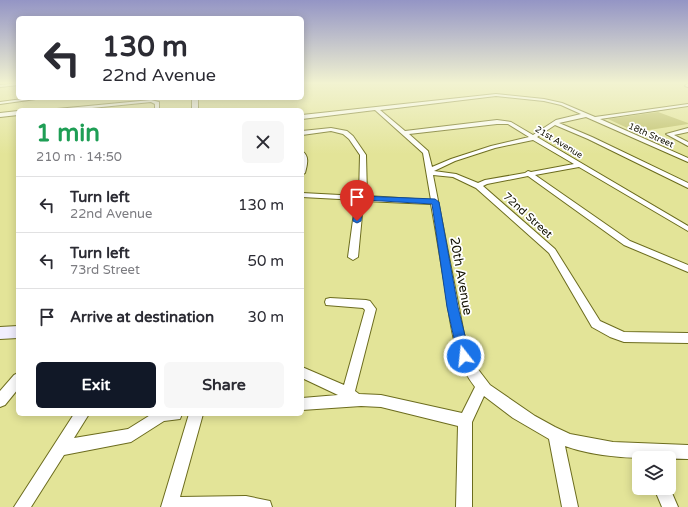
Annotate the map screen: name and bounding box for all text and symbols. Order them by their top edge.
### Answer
text: 130 m [102,30,188,64]
icon: left [36,32,88,84]
text: 22nd Avenue [102,64,216,86]
text: 1 min [36,119,100,148]
button: close [242,121,284,163]
street label: 18th Street [626,121,676,151]
street label: 21st Avenue [533,124,585,161]
text: 210 m · 14:50 [36,149,122,165]
pin [340,180,374,221]
icon: arrive [346,186,368,208]
text: Turn left [70,188,130,206]
street label: 72nd Street [500,190,555,241]
icon: left [36,194,58,216]
text: 130 m [238,196,284,214]
text: 22nd Avenue [70,206,152,222]
street label: 20th Avenue [446,236,476,317]
text: Turn left [70,244,130,262]
icon: left [36,250,58,272]
text: 50 m [247,252,284,270]
text: 73rd Street [70,262,140,278]
icon: arrive [36,306,58,328]
text: Arrive at destination [70,308,214,326]
text: 30 m [247,308,284,326]
position arrow [443,335,485,377]
button: Exit [36,362,156,408]
button: Share [164,362,284,408]
map controls [632,451,676,495]
button: layers [632,451,676,495]

